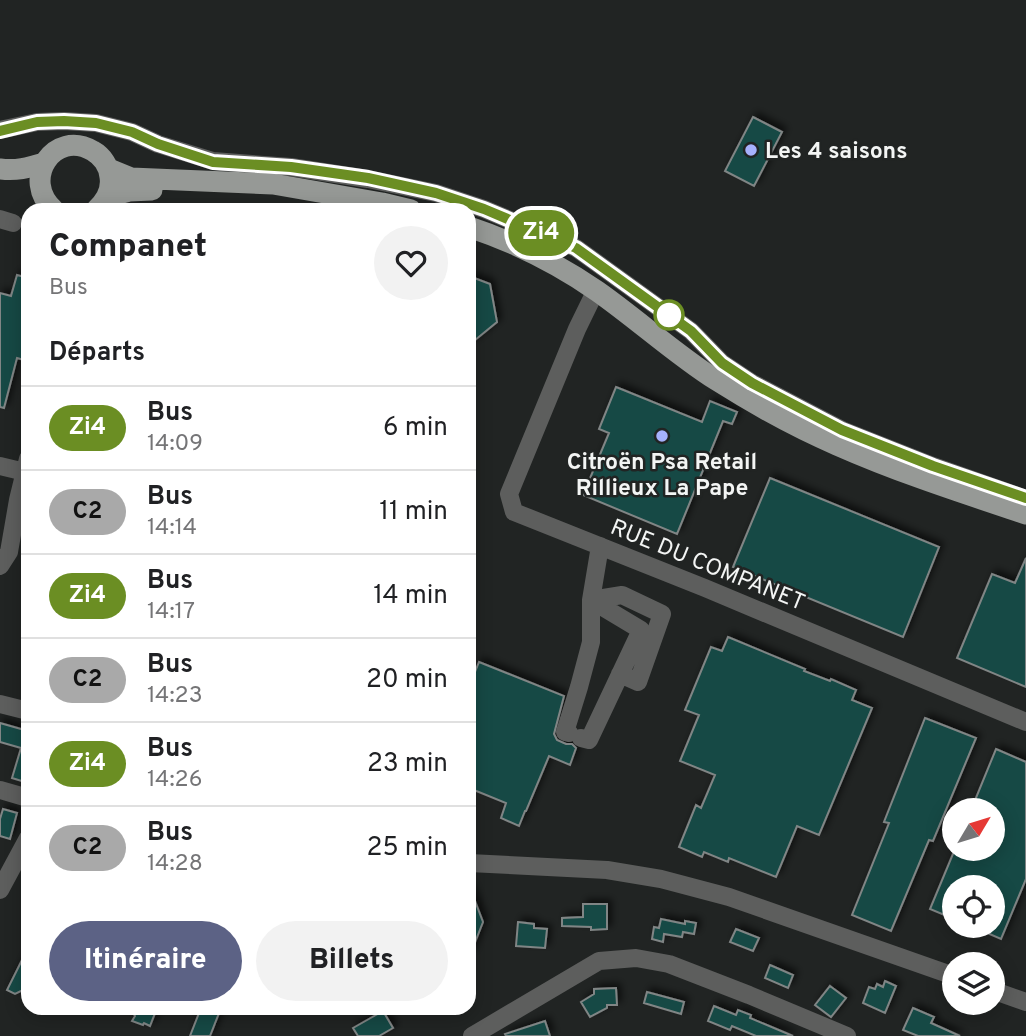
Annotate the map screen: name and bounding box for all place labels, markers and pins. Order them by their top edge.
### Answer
place label: Les 4 saisons [765,138,908,167]
marker: Les 4 saisons [743,142,759,158]
unlabelled marker [654,300,684,330]
marker: Citroën Psa Retail Rillieux La Pape [654,428,670,444]
place label: Citroën Psa Retail Rillieux La Pape [567,449,757,504]

